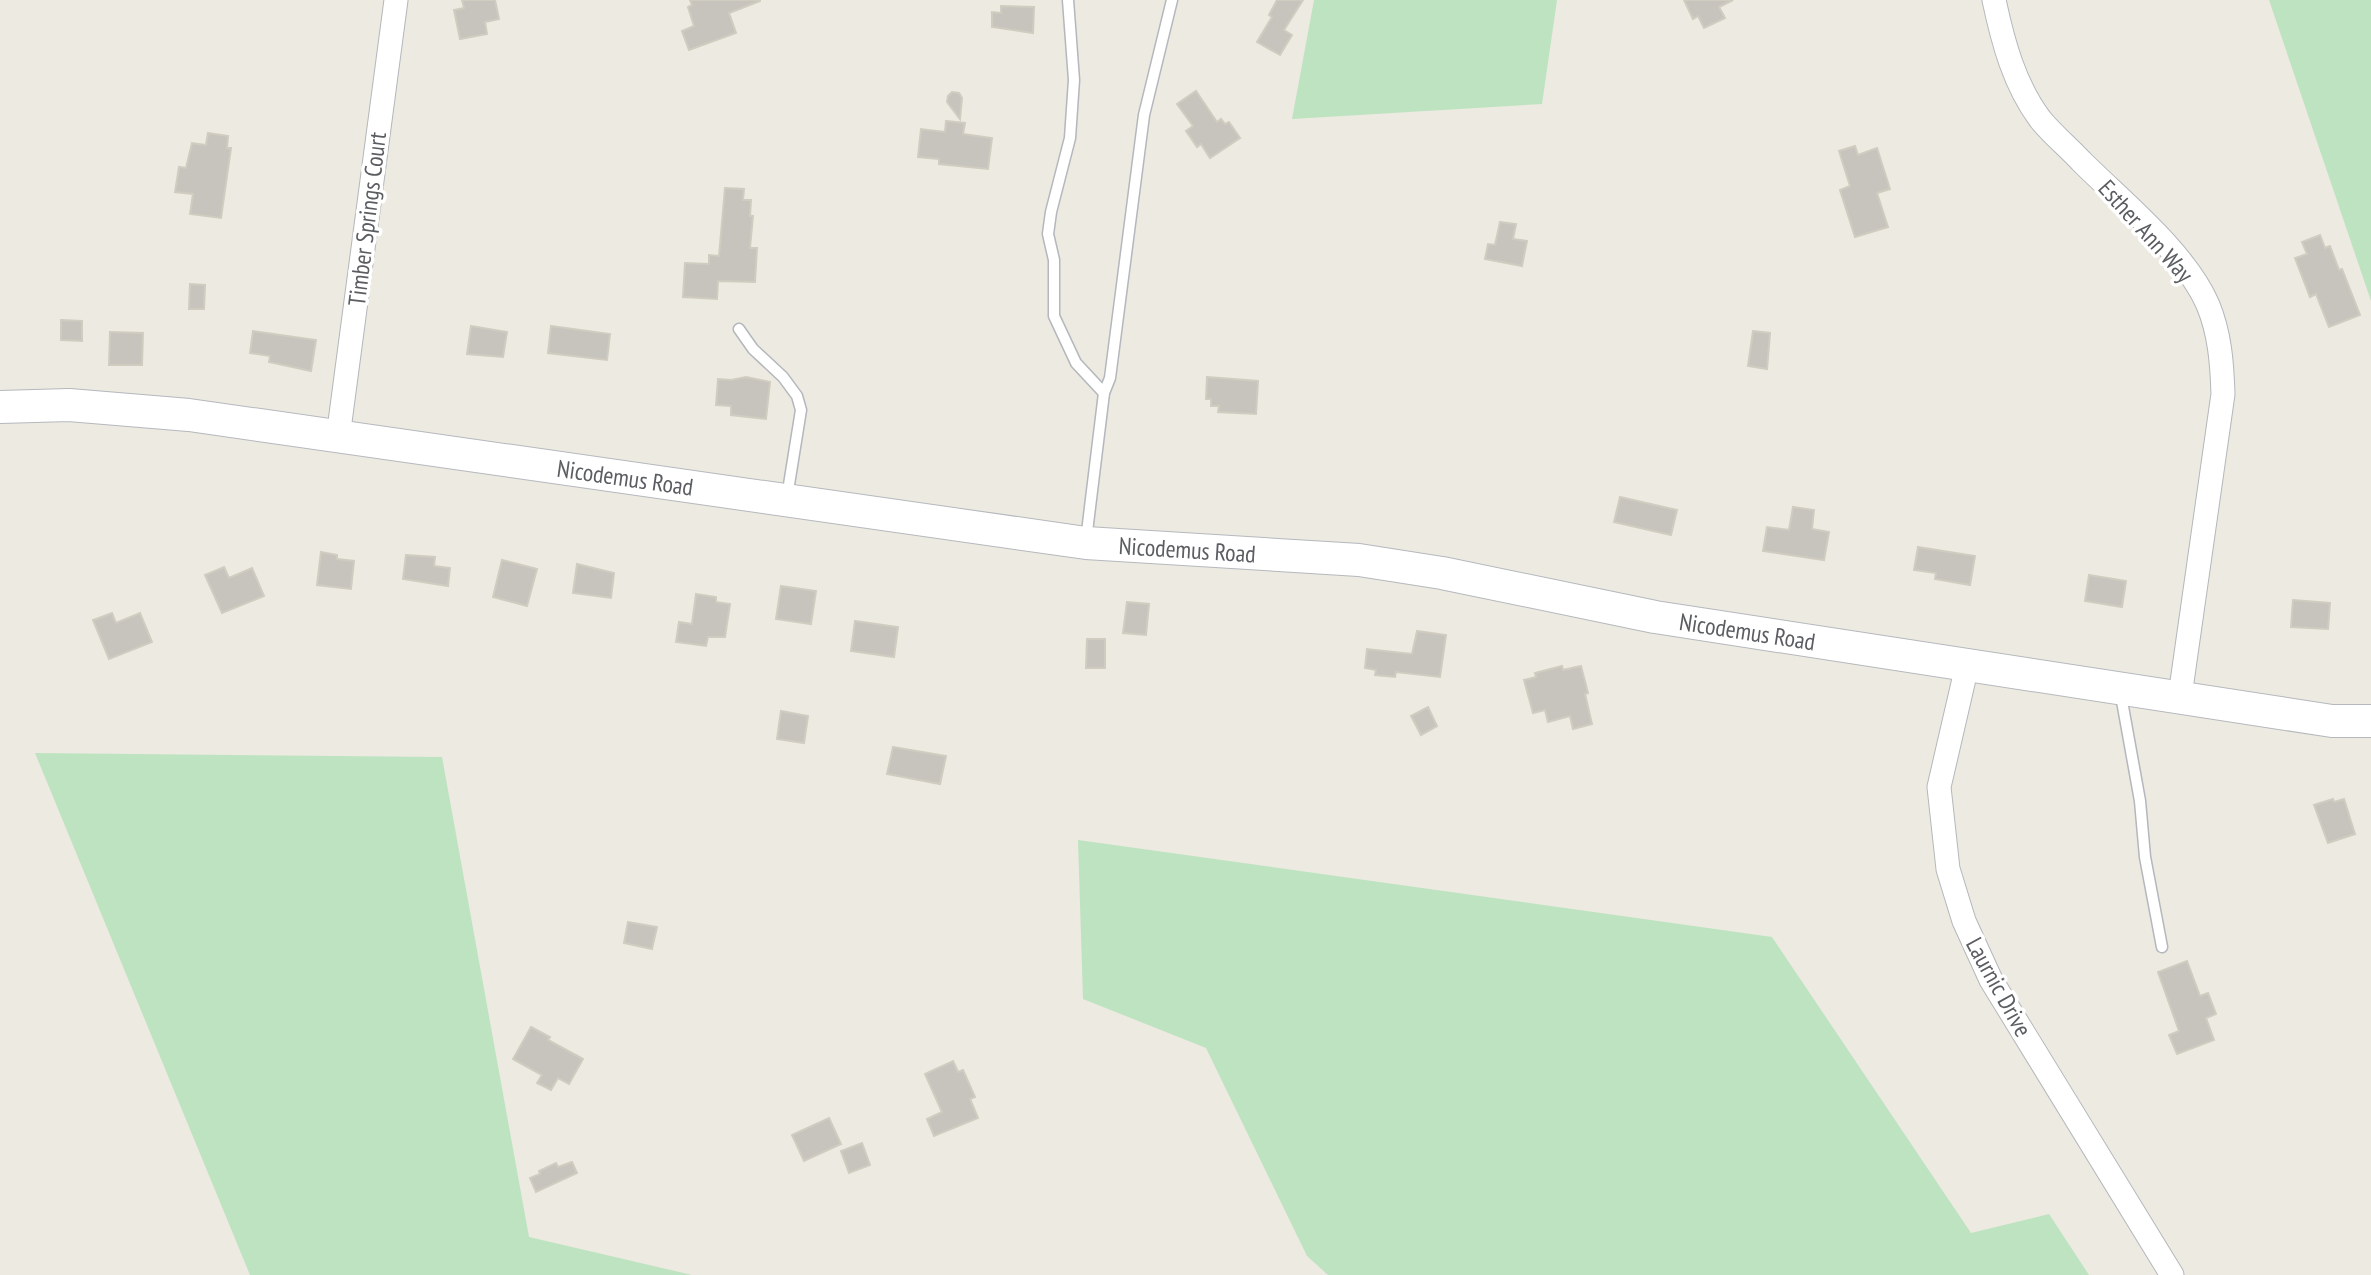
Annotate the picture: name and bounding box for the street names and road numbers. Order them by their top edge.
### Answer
street label: Timber Springs Court [341,130,393,308]
street label: Esther Ann Way [2092,173,2200,289]
street label: Nicodemus Road [555,452,695,502]
street label: Nicodemus Road [1118,530,1257,569]
street label: Nicodemus Road [1677,605,1818,657]
street label: Laurnic Drive [1959,932,2039,1042]

